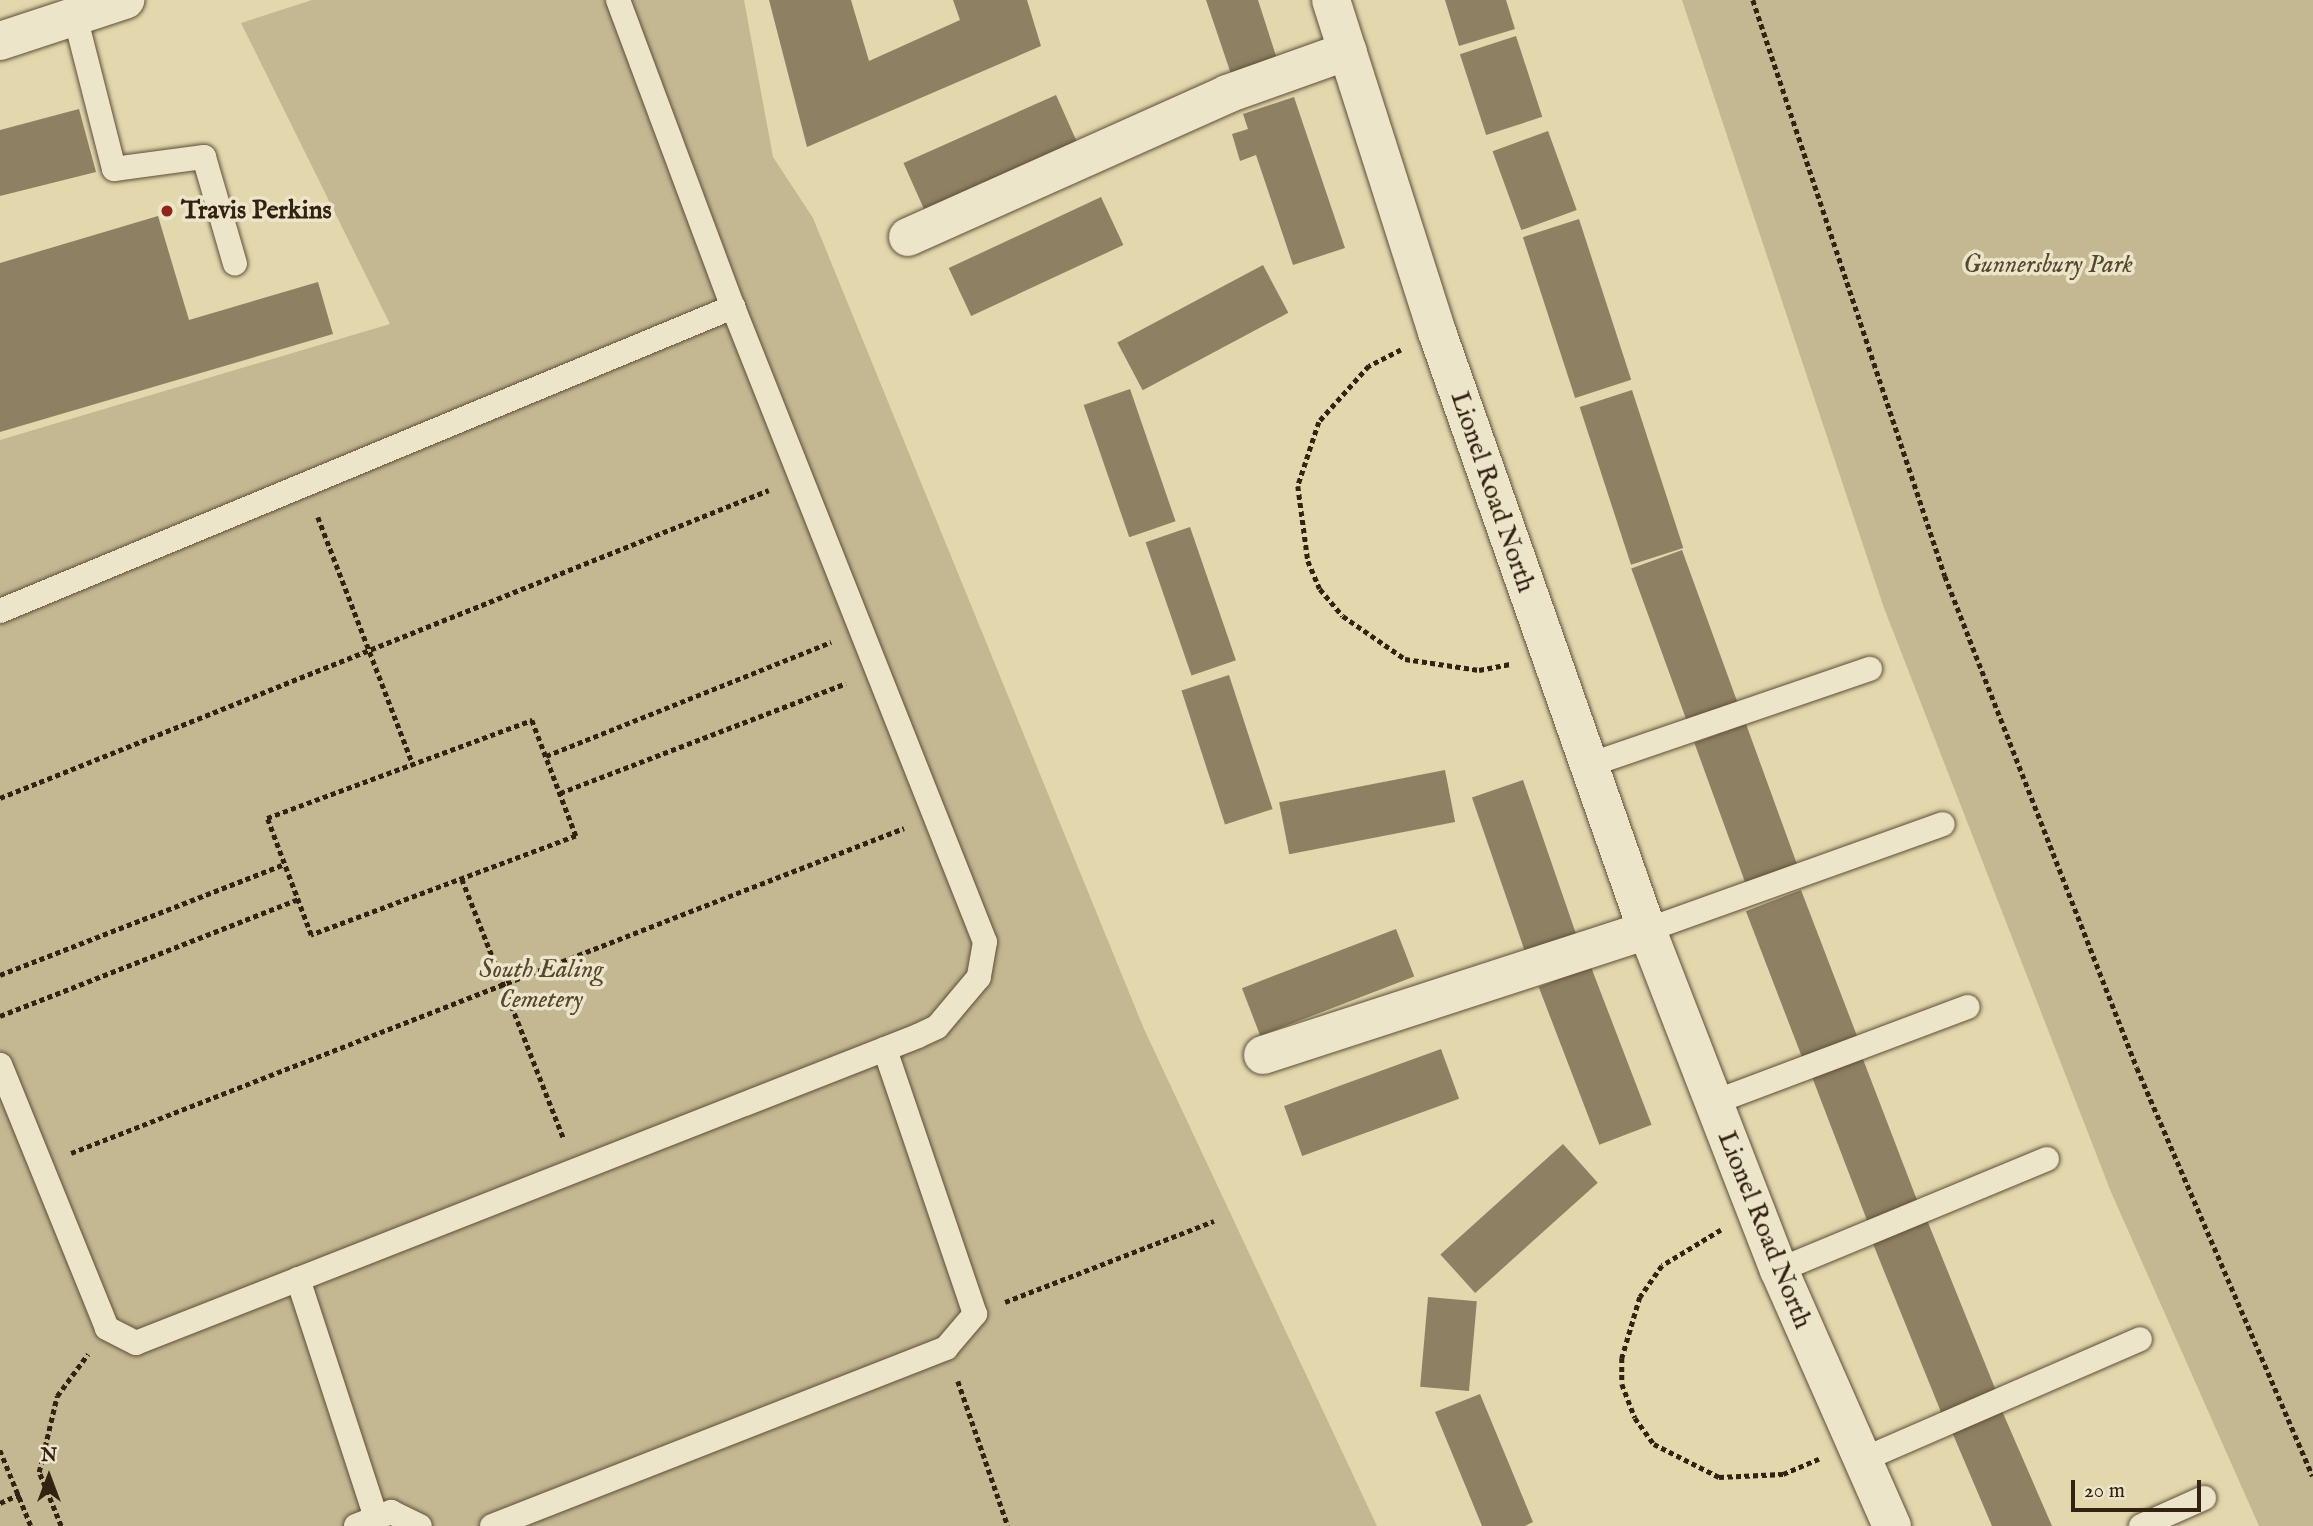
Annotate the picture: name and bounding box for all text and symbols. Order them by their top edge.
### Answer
place label: Travis Perkins [181,195,332,227]
marker: Travis Perkins [159,203,175,219]
park label: Gunnersbury Park [1963,249,2133,281]
street label: Lionel Road North [1443,388,1541,596]
park label: South Ealing Cemetery [479,954,603,1016]
street label: Lionel Road North [1710,1127,1818,1333]
north arrow [14,1442,84,1512]
text: N [41,1444,57,1468]
scale bar [2075,1466,2204,1510]
text: 20 m [2084,1478,2125,1505]

